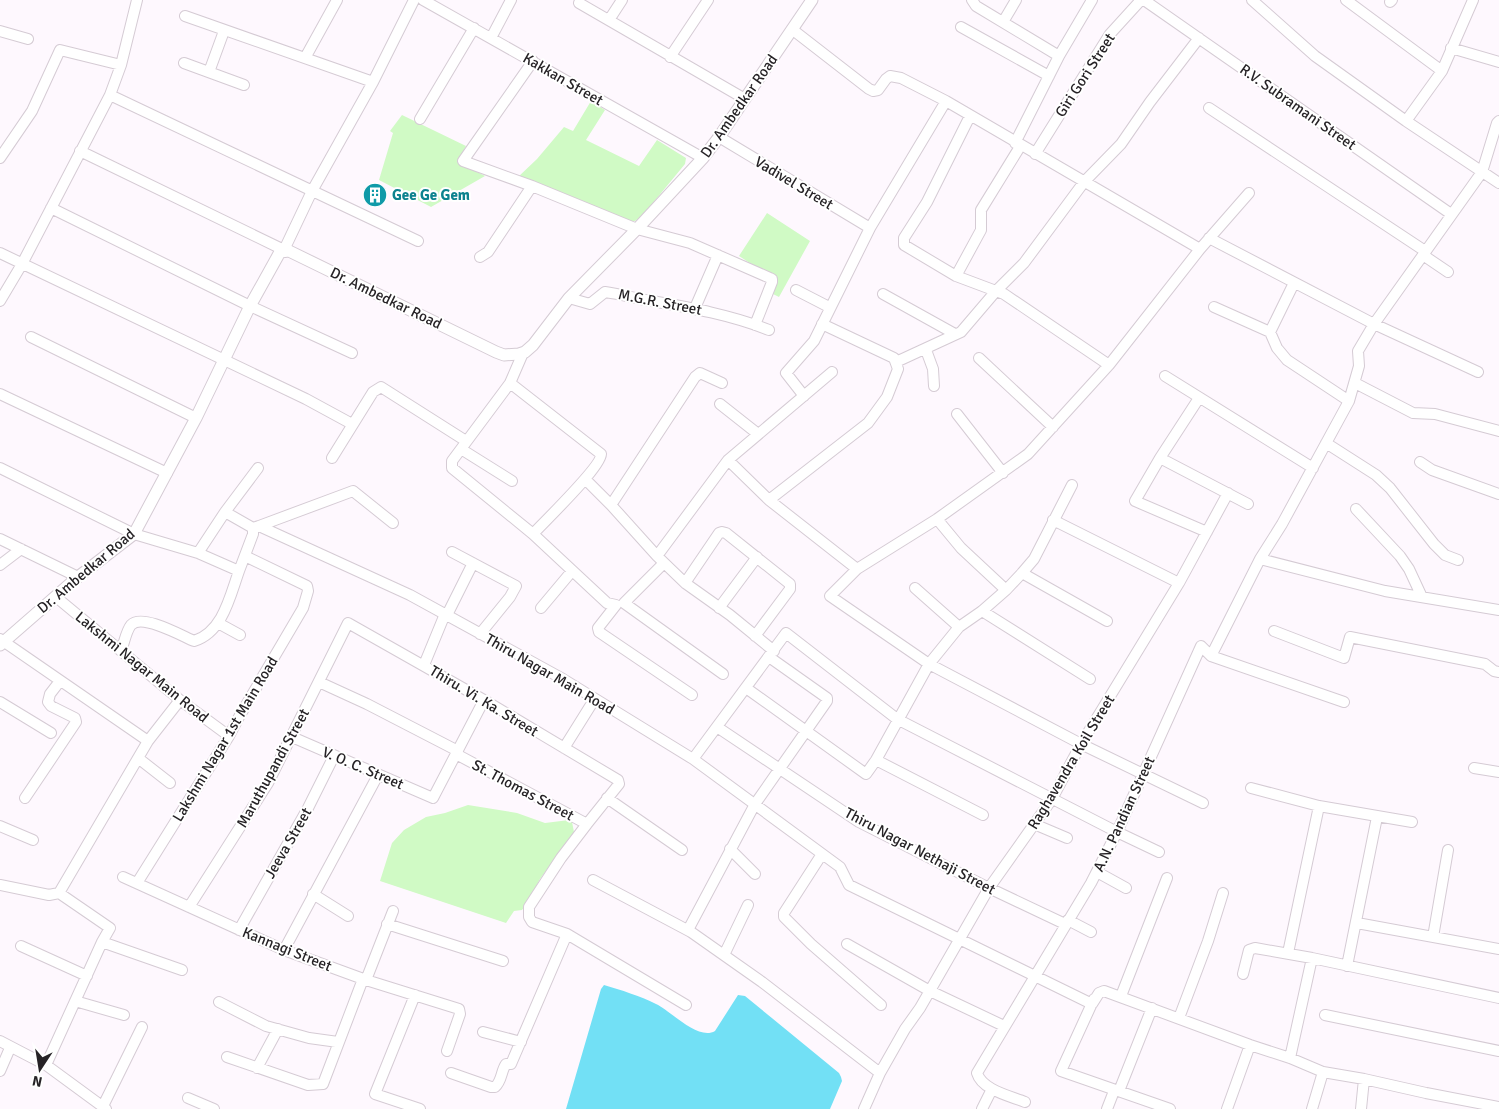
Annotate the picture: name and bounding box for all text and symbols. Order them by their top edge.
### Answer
street label: Giri Gori Street [1051,30,1119,120]
street label: Kakkan Street [520,49,606,109]
street label: Dr. Ambedkar Road [697,51,781,161]
street label: R.V. Subramani Street [1236,60,1360,154]
street label: Vadivel Street [752,153,836,213]
building icon: Gee Ge Gem [362,182,388,208]
place label: Gee Ge Gem [392,186,470,204]
street label: Dr. Ambedkar Road [327,263,445,333]
street label: M.G.R. Street [617,285,703,319]
street label: Dr. Ambedkar Road [33,525,139,617]
street label: Lakshmi Nagar Main Road [72,608,212,726]
street label: Thiru Nagar Main Road [482,630,618,718]
street label: Lakshmi Nagar 1st Main Road [168,653,282,825]
street label: Thiru. Vi. Ka. Street [426,662,542,740]
street label: Raghavendra Koil Street [1024,691,1118,833]
street label: Maruthupandi Street [233,705,313,831]
street label: V. O. C. Street [320,743,406,793]
street label: A.N. Pandian Street [1089,753,1159,875]
street label: St. Thomas Street [469,756,577,824]
street label: Thiru Nagar Nethaji Street [842,804,998,898]
street label: Jeeva Street [261,805,315,881]
street label: Kannagi Street [240,923,334,975]
north arrow [15,1044,65,1094]
text: N [31,1072,44,1091]

